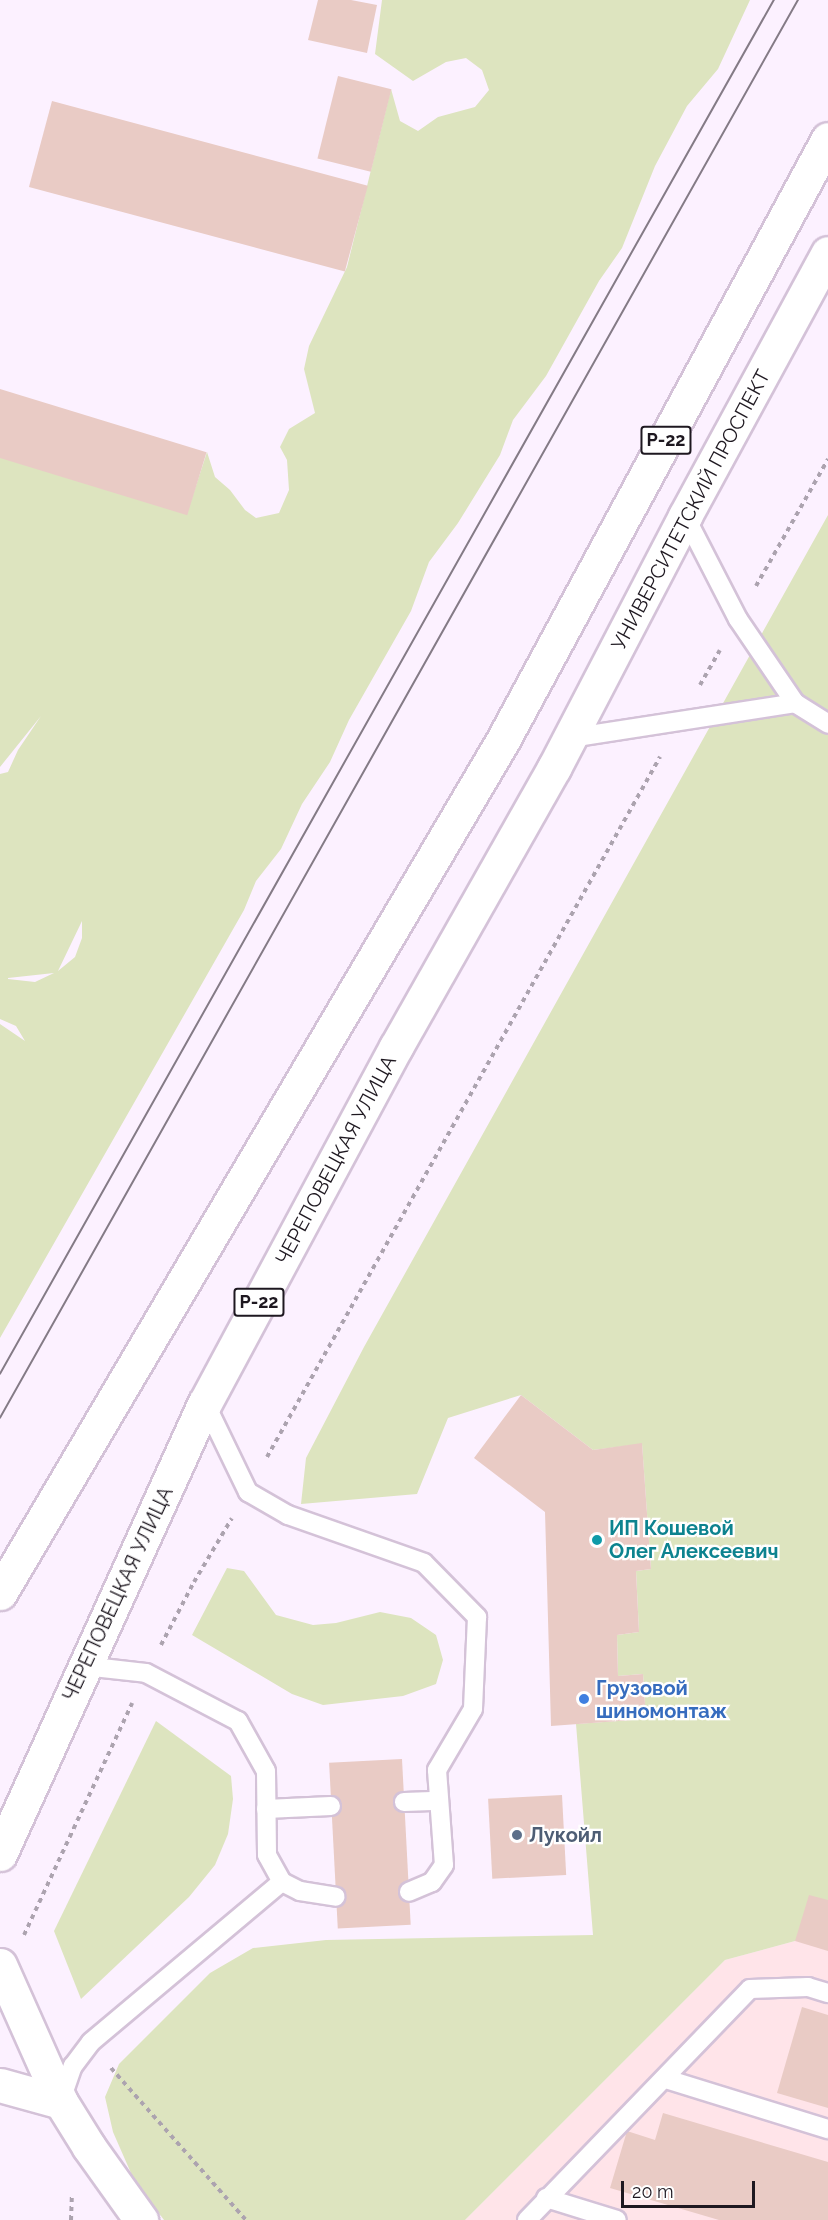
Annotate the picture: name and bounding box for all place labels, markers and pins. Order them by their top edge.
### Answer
place label: ИП Кошевой Олег Алексеевич [609,1517,779,1564]
marker: ИП Кошевой Олег Алексеевич [590,1533,604,1547]
place label: Грузовой шиномонтаж [596,1676,727,1723]
marker: Грузовой шиномонтаж [577,1692,591,1706]
place label: Лукойл [529,1823,602,1847]
marker: Лукойл [510,1828,524,1842]

